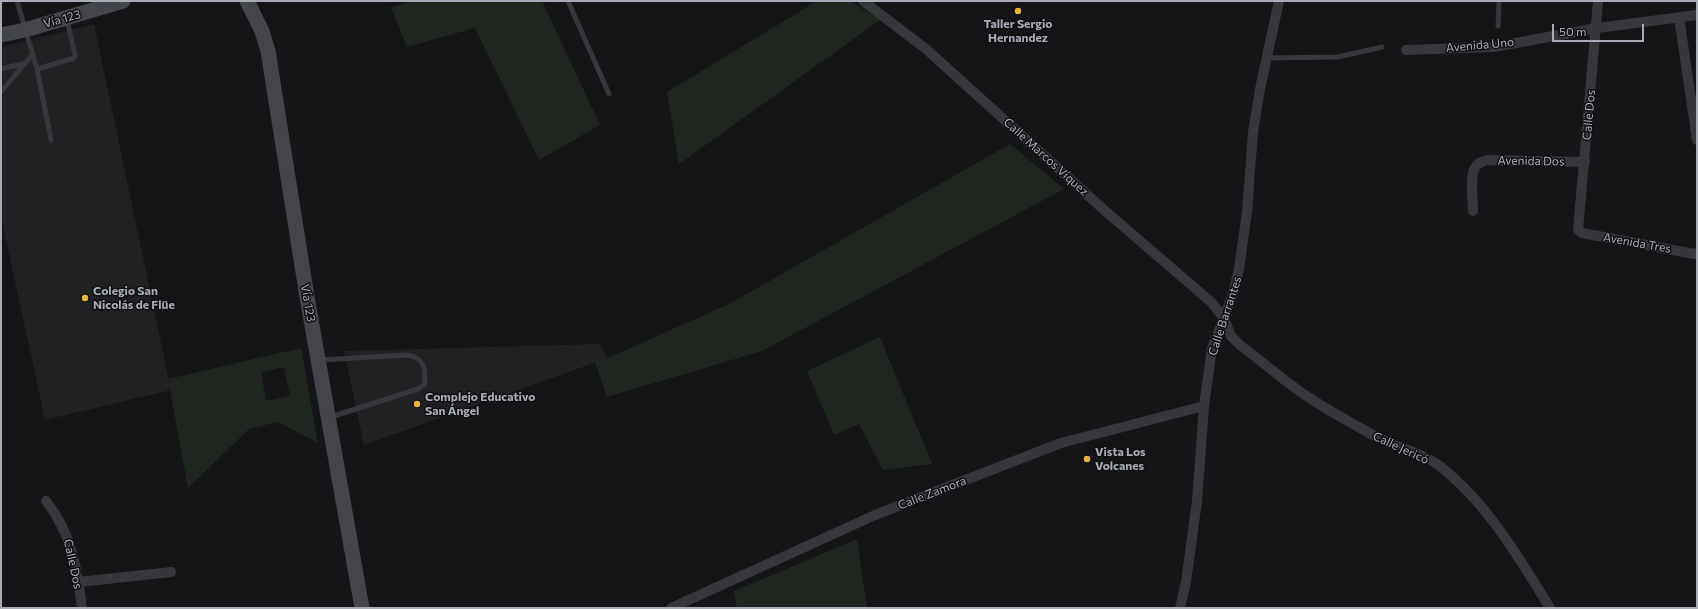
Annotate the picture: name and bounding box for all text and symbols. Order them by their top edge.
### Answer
marker: Taller Sergio Hernandez [1013,6,1023,16]
street label: Vía 123 [42,7,82,31]
scale bar [1554,16,1646,42]
place label: Taller Sergio Hernandez [984,17,1052,45]
text: 50 m [1559,24,1587,38]
street label: Avenida Uno [1445,35,1515,55]
street label: Calle Dos [1580,89,1598,141]
street label: Calle Marcos Víquez [1001,115,1091,199]
street label: Avenida Dos [1497,153,1565,169]
street label: Avenida Tres [1602,230,1672,256]
street label: Calle Barrantes [1205,275,1245,357]
street label: Vía 123 [298,283,318,323]
place label: Colegio San Nicolás de Flüe [93,284,175,312]
marker: Colegio San Nicolás de Flüe [80,293,90,303]
place label: Complejo Educativo San Ángel [425,390,535,418]
marker: Complejo Educativo San Ángel [412,399,422,409]
street label: Calle Jericó [1371,429,1431,467]
place label: Vista Los Volcanes [1095,445,1146,473]
marker: Vista Los Volcanes [1082,454,1092,464]
street label: Calle Zamora [896,473,968,513]
street label: Calle Dos [61,538,85,590]

